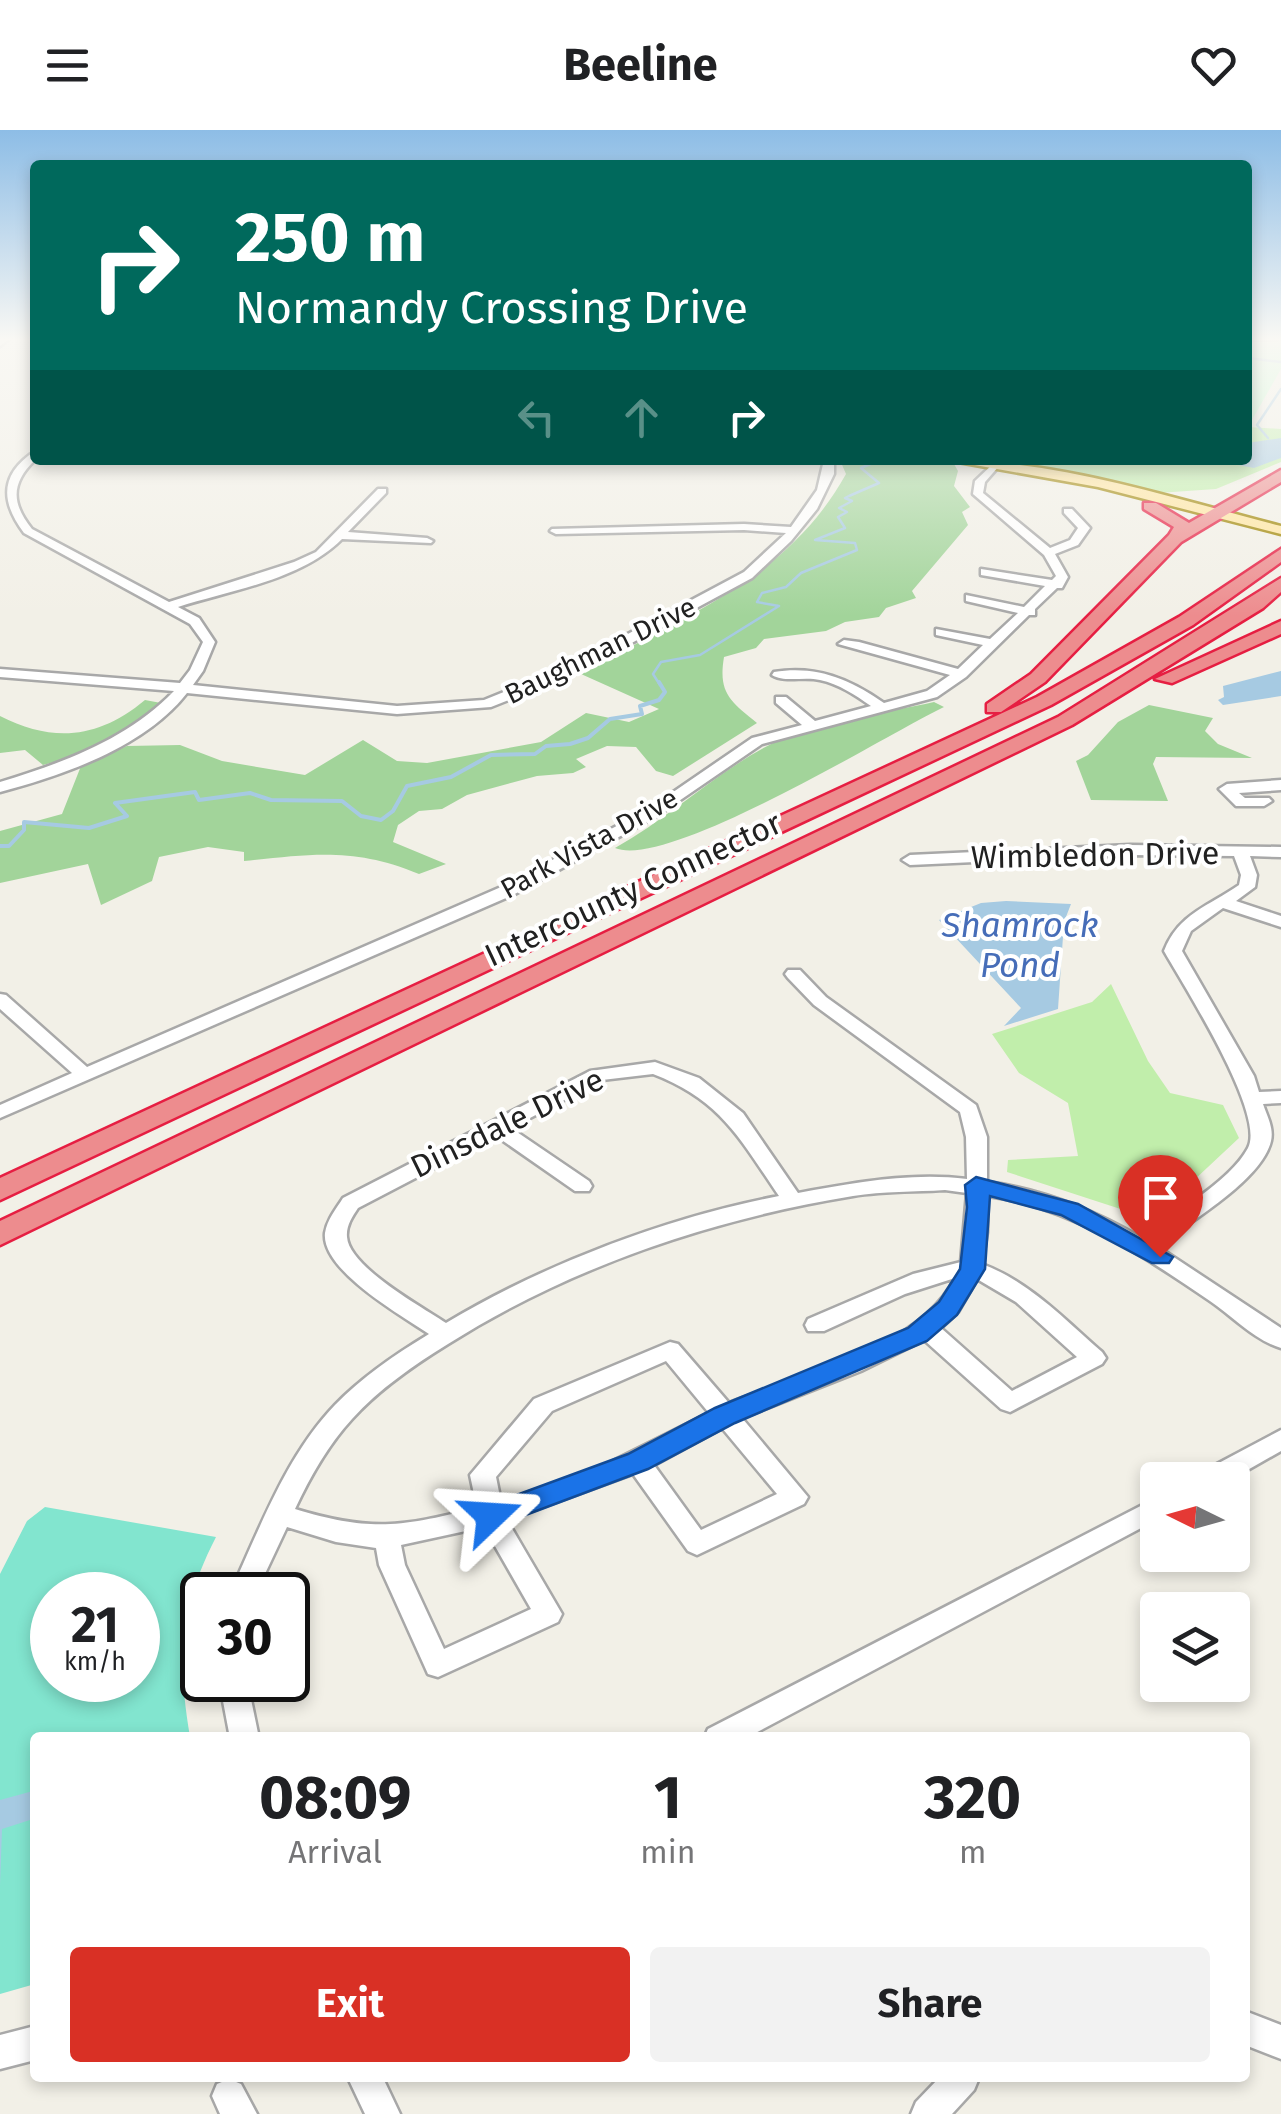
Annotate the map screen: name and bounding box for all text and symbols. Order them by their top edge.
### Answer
icon: menu [40,38,95,93]
text: Beeline [563,38,718,92]
icon: heart [1186,38,1241,93]
text: 250 m [235,196,425,280]
icon: right [70,200,200,330]
text: Normandy Crossing Drive [235,281,748,335]
icon: left [509,390,564,445]
icon: ahead [614,390,669,445]
icon: right [719,390,774,445]
street label: Baughman Drive [499,590,701,711]
street label: Park Vista Drive [495,781,684,906]
street label: Intercounty Connector [479,803,788,974]
street label: Wimbledon Drive [970,834,1220,876]
water label: Shamrock Pond [941,904,1098,986]
street label: Dinsdale Drive [404,1060,610,1186]
pin [1118,1155,1203,1258]
icon: arrive [1133,1170,1188,1225]
north arrow [1140,1462,1250,1572]
map controls [1140,1462,1250,1702]
position arrow [439,1464,543,1568]
speed limit sign: 30 [180,1572,310,1702]
button: layers [1140,1592,1250,1702]
text: 21 [71,1595,119,1655]
text: km/h [64,1647,126,1677]
text: 08:09 [259,1762,411,1834]
text: 1 [654,1762,682,1834]
text: 320 [924,1762,1021,1834]
text: Arrival [288,1833,382,1871]
text: min [640,1833,695,1871]
text: m [959,1833,986,1871]
button: Exit [70,1947,630,2062]
button: Share [650,1947,1210,2062]

